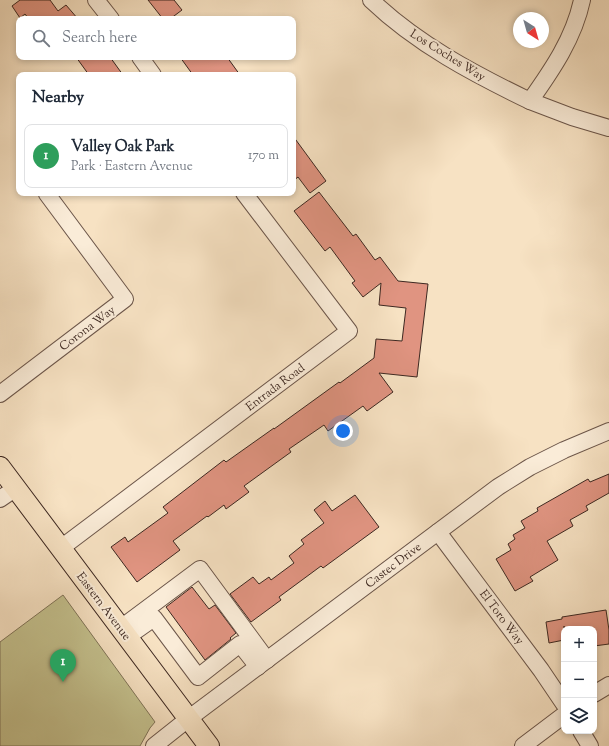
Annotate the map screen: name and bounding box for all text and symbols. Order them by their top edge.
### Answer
north arrow [513,12,549,48]
search box [16,16,296,60]
street label: Los Coches Way [406,25,489,86]
icon: search [30,27,52,49]
text: Search here [62,28,137,49]
text: Nearby [32,86,84,110]
text: Valley Oak Park [71,137,175,158]
text: 1 [44,147,48,165]
text: 170 m [248,147,279,165]
text: Park · Eastern Avenue [71,158,193,176]
street label: Corona Way [56,302,119,356]
street label: Entrada Road [242,359,309,416]
your location [333,421,353,441]
street label: Castec Drive [362,538,426,593]
street label: Eastern Avenue [72,569,135,645]
street label: El Toro Way [475,586,528,649]
map controls [561,626,597,734]
button: + [561,626,597,662]
pin: 1 [50,649,76,682]
button: − [561,662,597,698]
button: layers [561,698,597,734]

